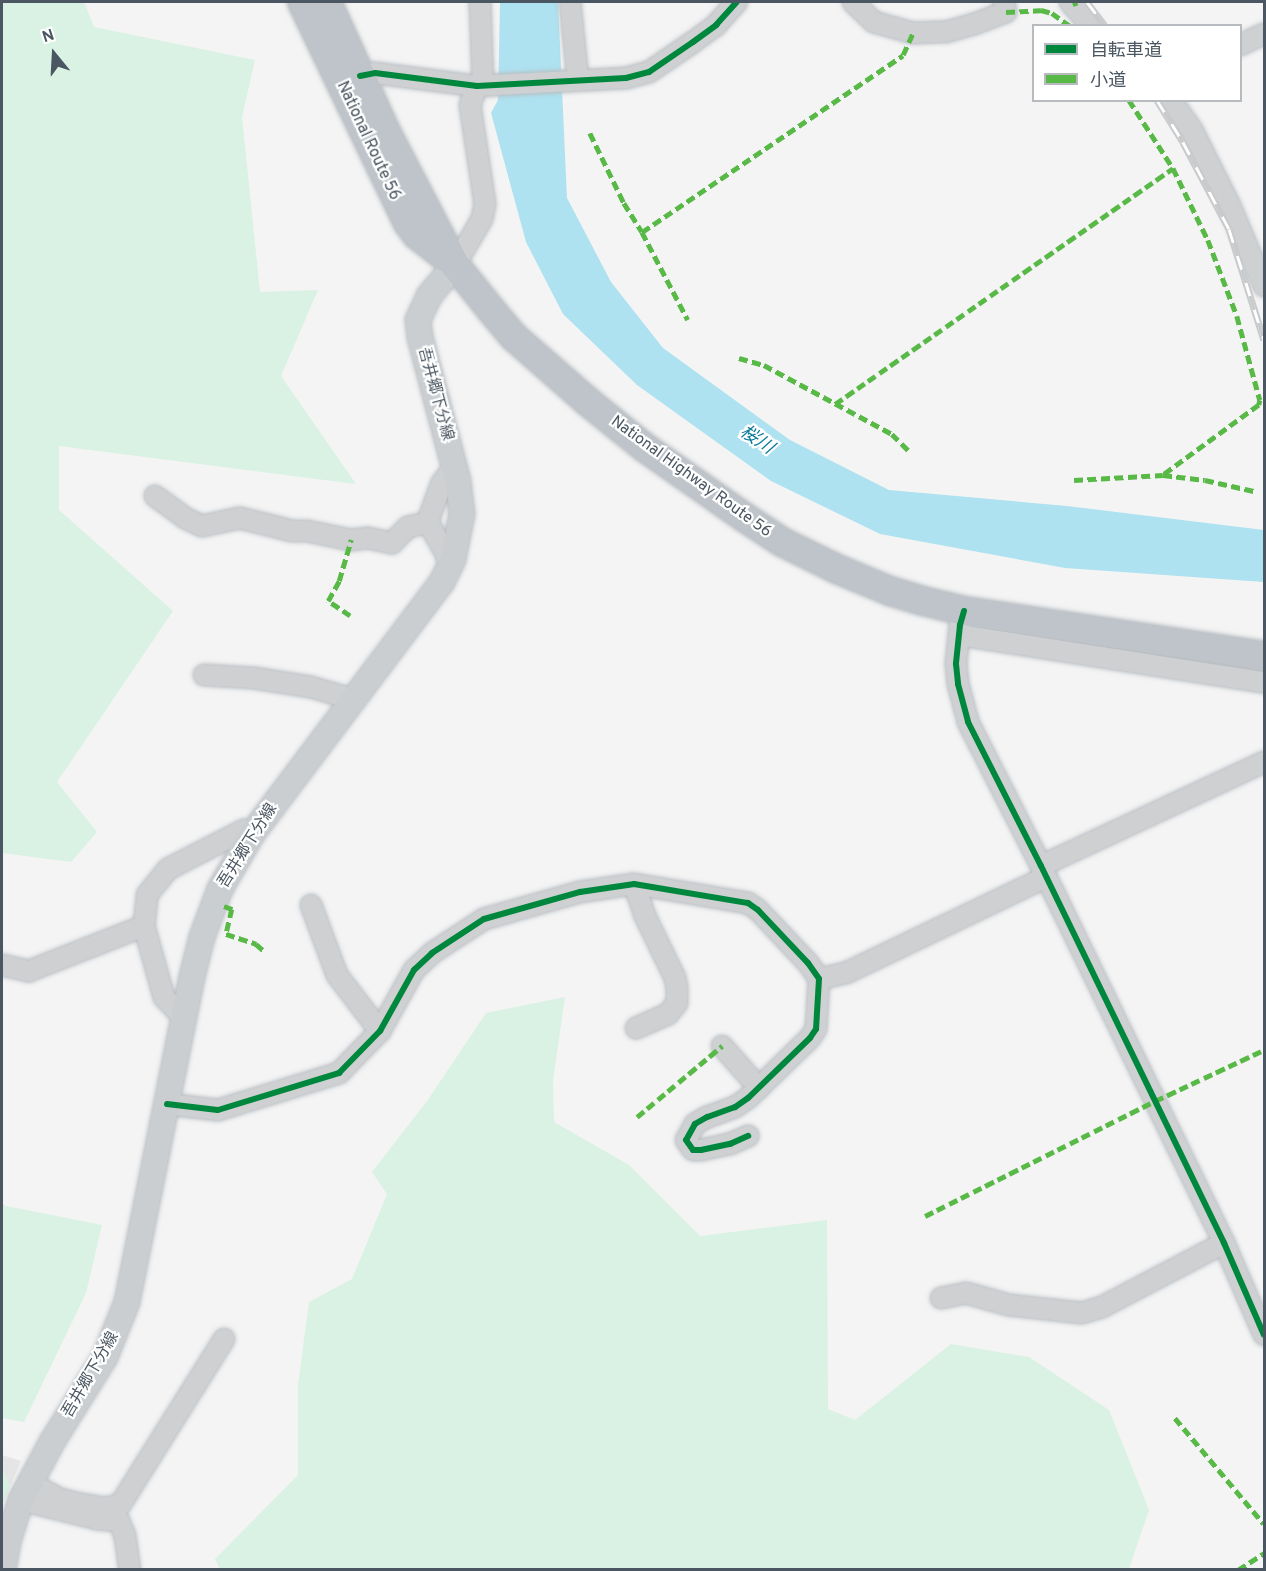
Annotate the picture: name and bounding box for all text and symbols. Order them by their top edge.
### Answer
north arrow [24,24,84,84]
legend [1032,24,1242,102]
text: N [40,26,57,48]
text: 自転車道 [1090,40,1162,63]
text: 小道 [1090,70,1126,93]
street label: National Route 56 [332,78,404,204]
street label: 吾井郷下分線 [413,345,457,443]
street label: National Highway Route 56 [607,412,775,542]
water label: 桜川 [735,422,777,460]
street label: 吾井郷下分線 [214,800,282,892]
street label: 吾井郷下分線 [59,1329,123,1421]

